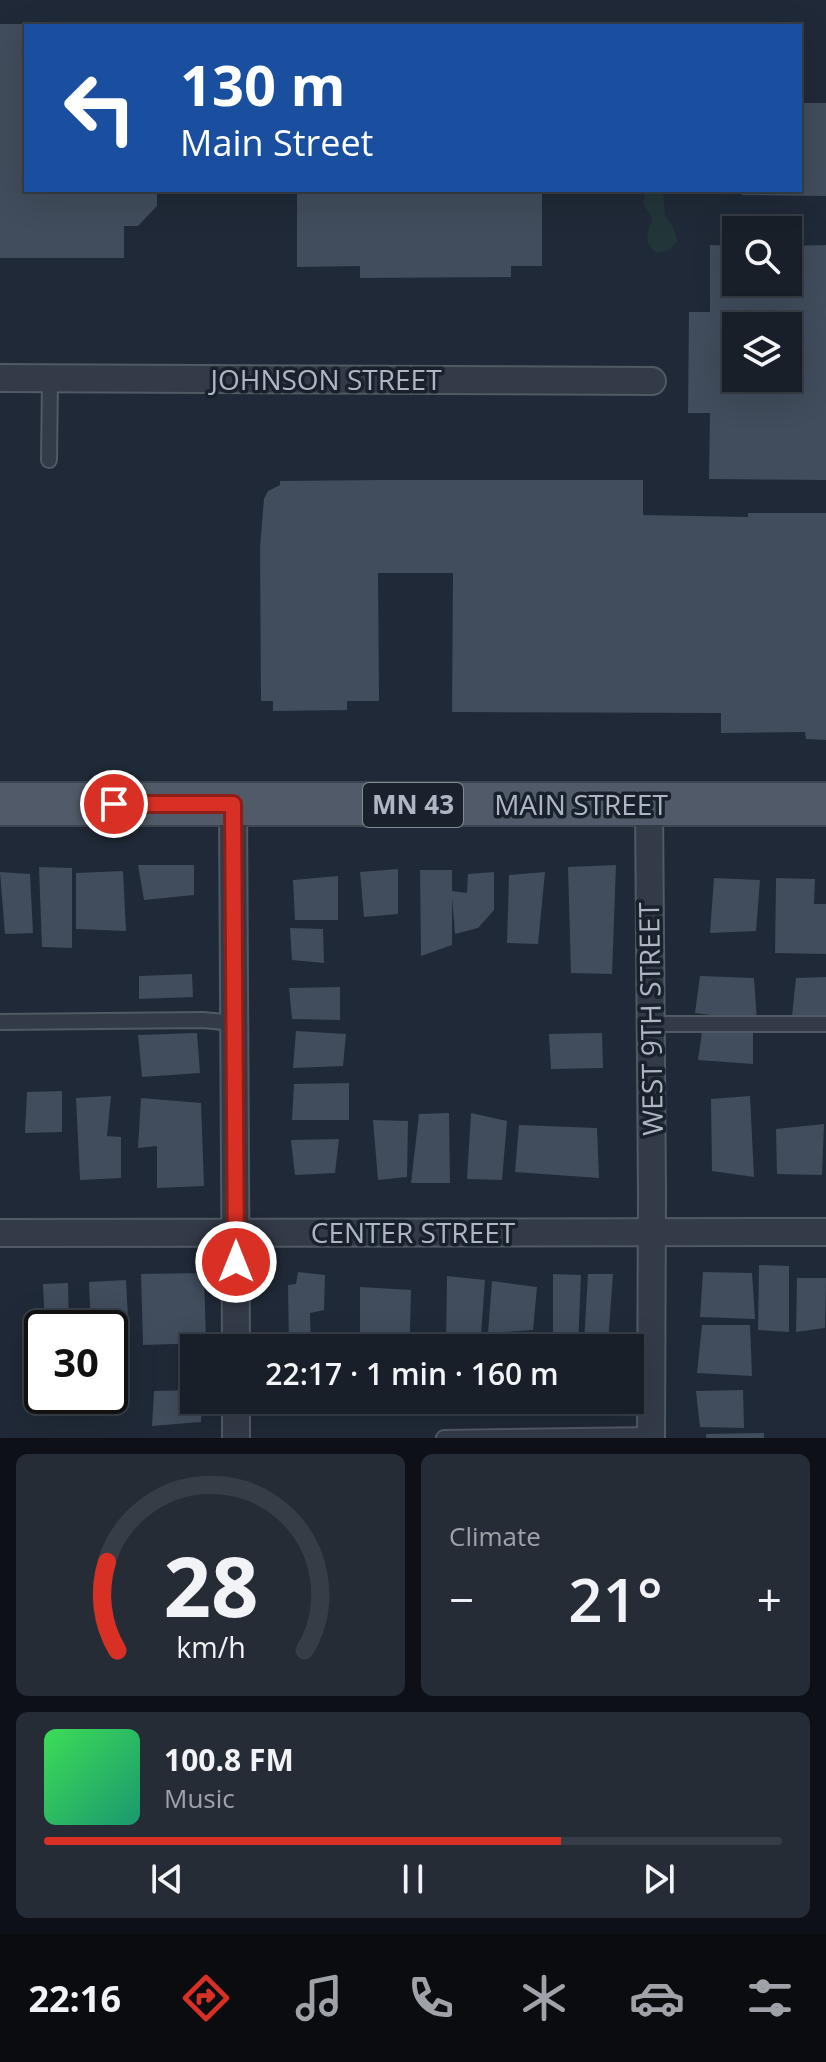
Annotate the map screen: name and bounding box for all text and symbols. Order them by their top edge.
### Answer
text: 130 m [180,46,346,122]
icon: left [48,56,152,160]
text: Main Street [180,118,373,167]
map controls [722,216,802,392]
button: search [722,216,802,296]
button: layers [722,312,802,392]
street label: JOHNSON STREET [207,360,442,398]
pin [80,770,148,838]
icon: arrive [92,782,136,826]
road number: MN 43 [363,783,463,827]
street label: MAIN STREET [494,785,668,823]
street label: WEST 9TH STREET [629,901,671,1136]
street label: CENTER STREET [311,1213,516,1251]
position arrow [194,1220,278,1304]
speed limit sign: 30 [24,1310,128,1414]
text: 22:17 · 1 min · 160 m [265,1353,559,1394]
text: Climate [449,1518,541,1554]
text: 28 [163,1528,258,1641]
text: 21° [568,1558,663,1640]
text: − [449,1569,474,1629]
text: + [757,1569,782,1629]
text: km/h [176,1627,245,1666]
text: 100.8 FM [164,1739,294,1780]
text: Music [164,1780,235,1816]
icon: previous [145,1857,189,1901]
icon: pause [391,1857,435,1901]
icon: next [637,1857,681,1901]
icon: directions [178,1970,234,2026]
icon: music [291,1970,347,2026]
icon: phone [403,1970,459,2026]
icon: climate [516,1970,572,2026]
icon: car [629,1970,685,2026]
icon: filters [742,1970,798,2026]
text: 22:16 [28,1974,121,2023]

